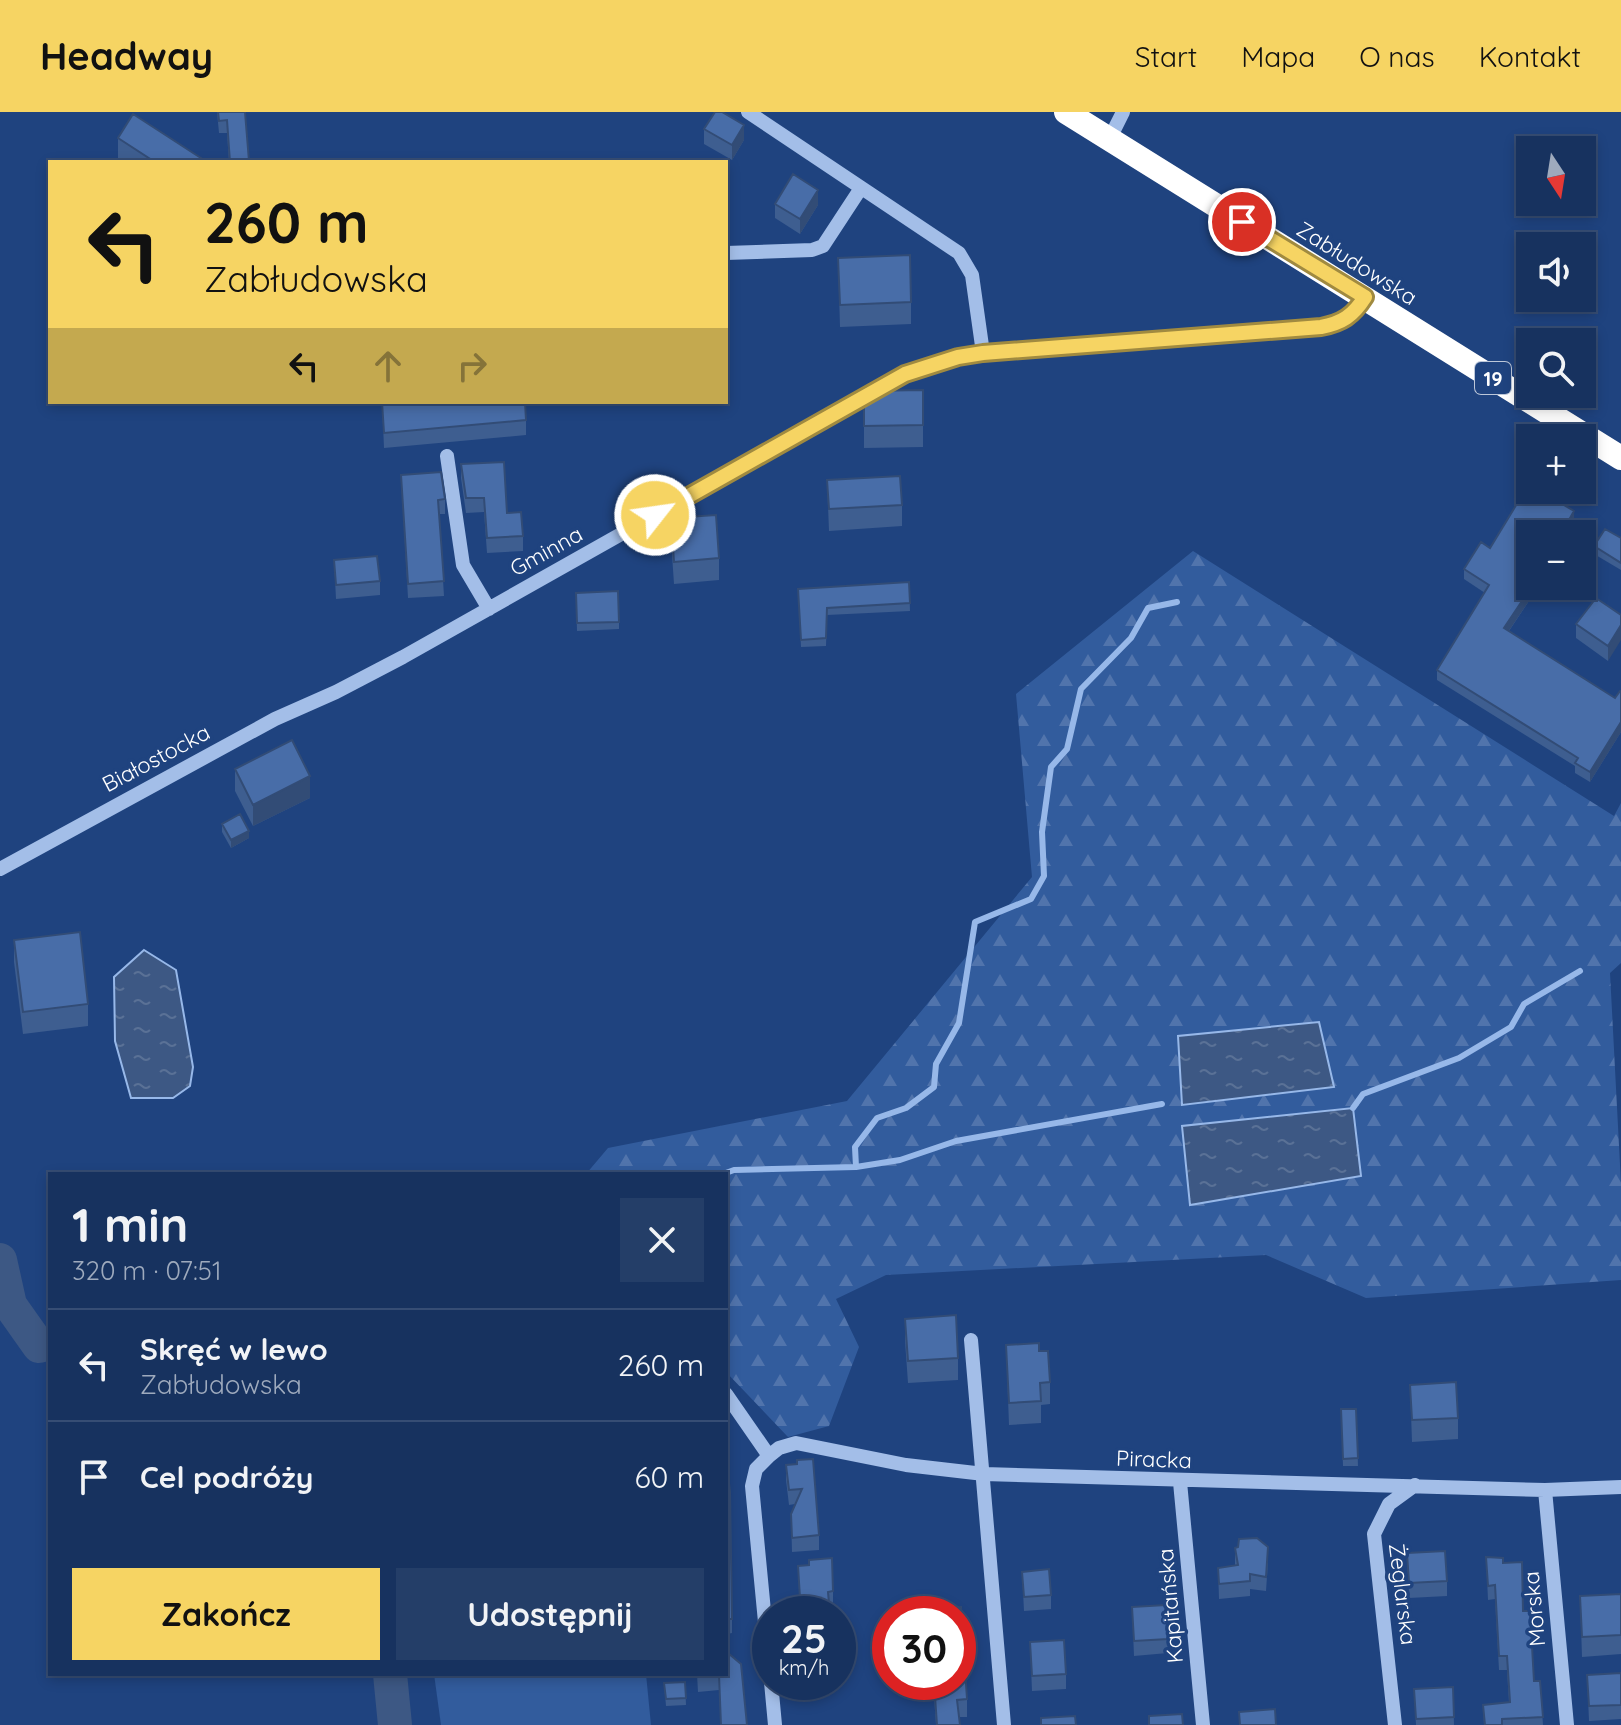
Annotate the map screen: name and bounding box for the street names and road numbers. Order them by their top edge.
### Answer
street label: Zabłudowska [1292,215,1422,311]
road number: 19 [1475,362,1511,394]
street label: Gminna [505,520,587,582]
street label: Białostocka [97,718,215,798]
street label: Piracka [1116,1444,1192,1474]
street label: Żeglarska [1383,1541,1423,1647]
street label: Kapitańska [1151,1547,1189,1665]
street label: Morska [1517,1570,1551,1648]

